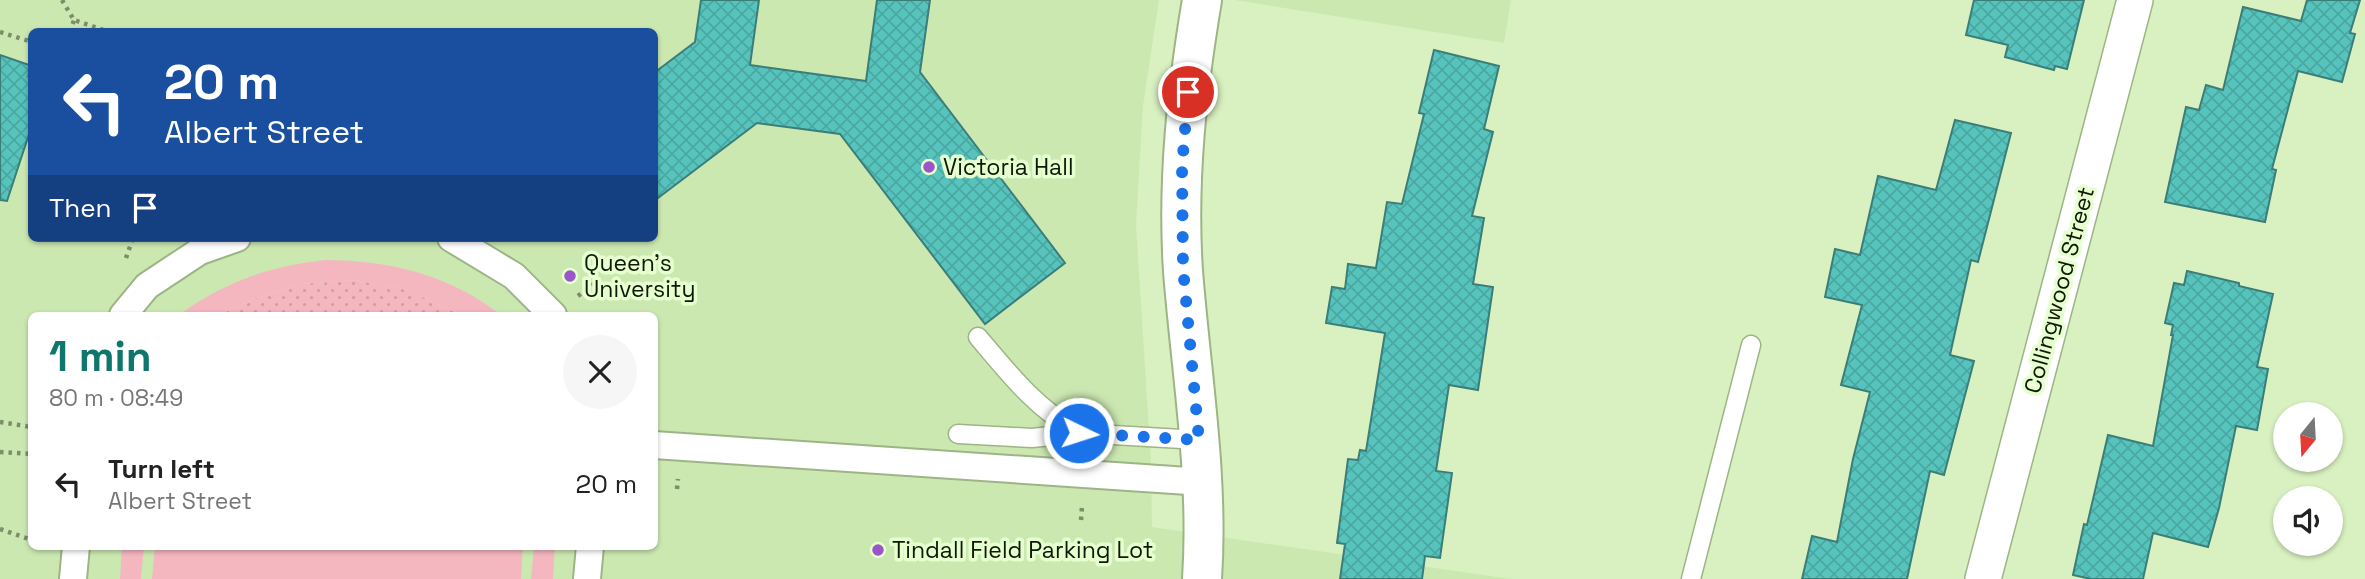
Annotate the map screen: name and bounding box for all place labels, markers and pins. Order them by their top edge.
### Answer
pin [1158,62,1218,122]
place label: Victoria Hall [943,152,1074,182]
marker: Victoria Hall [921,159,937,175]
place label: Queen's University [584,248,695,304]
marker: Queen's University [562,268,578,284]
place label: Tindall Field Parking Lot [892,535,1153,565]
marker: Tindall Field Parking Lot [870,542,886,558]

